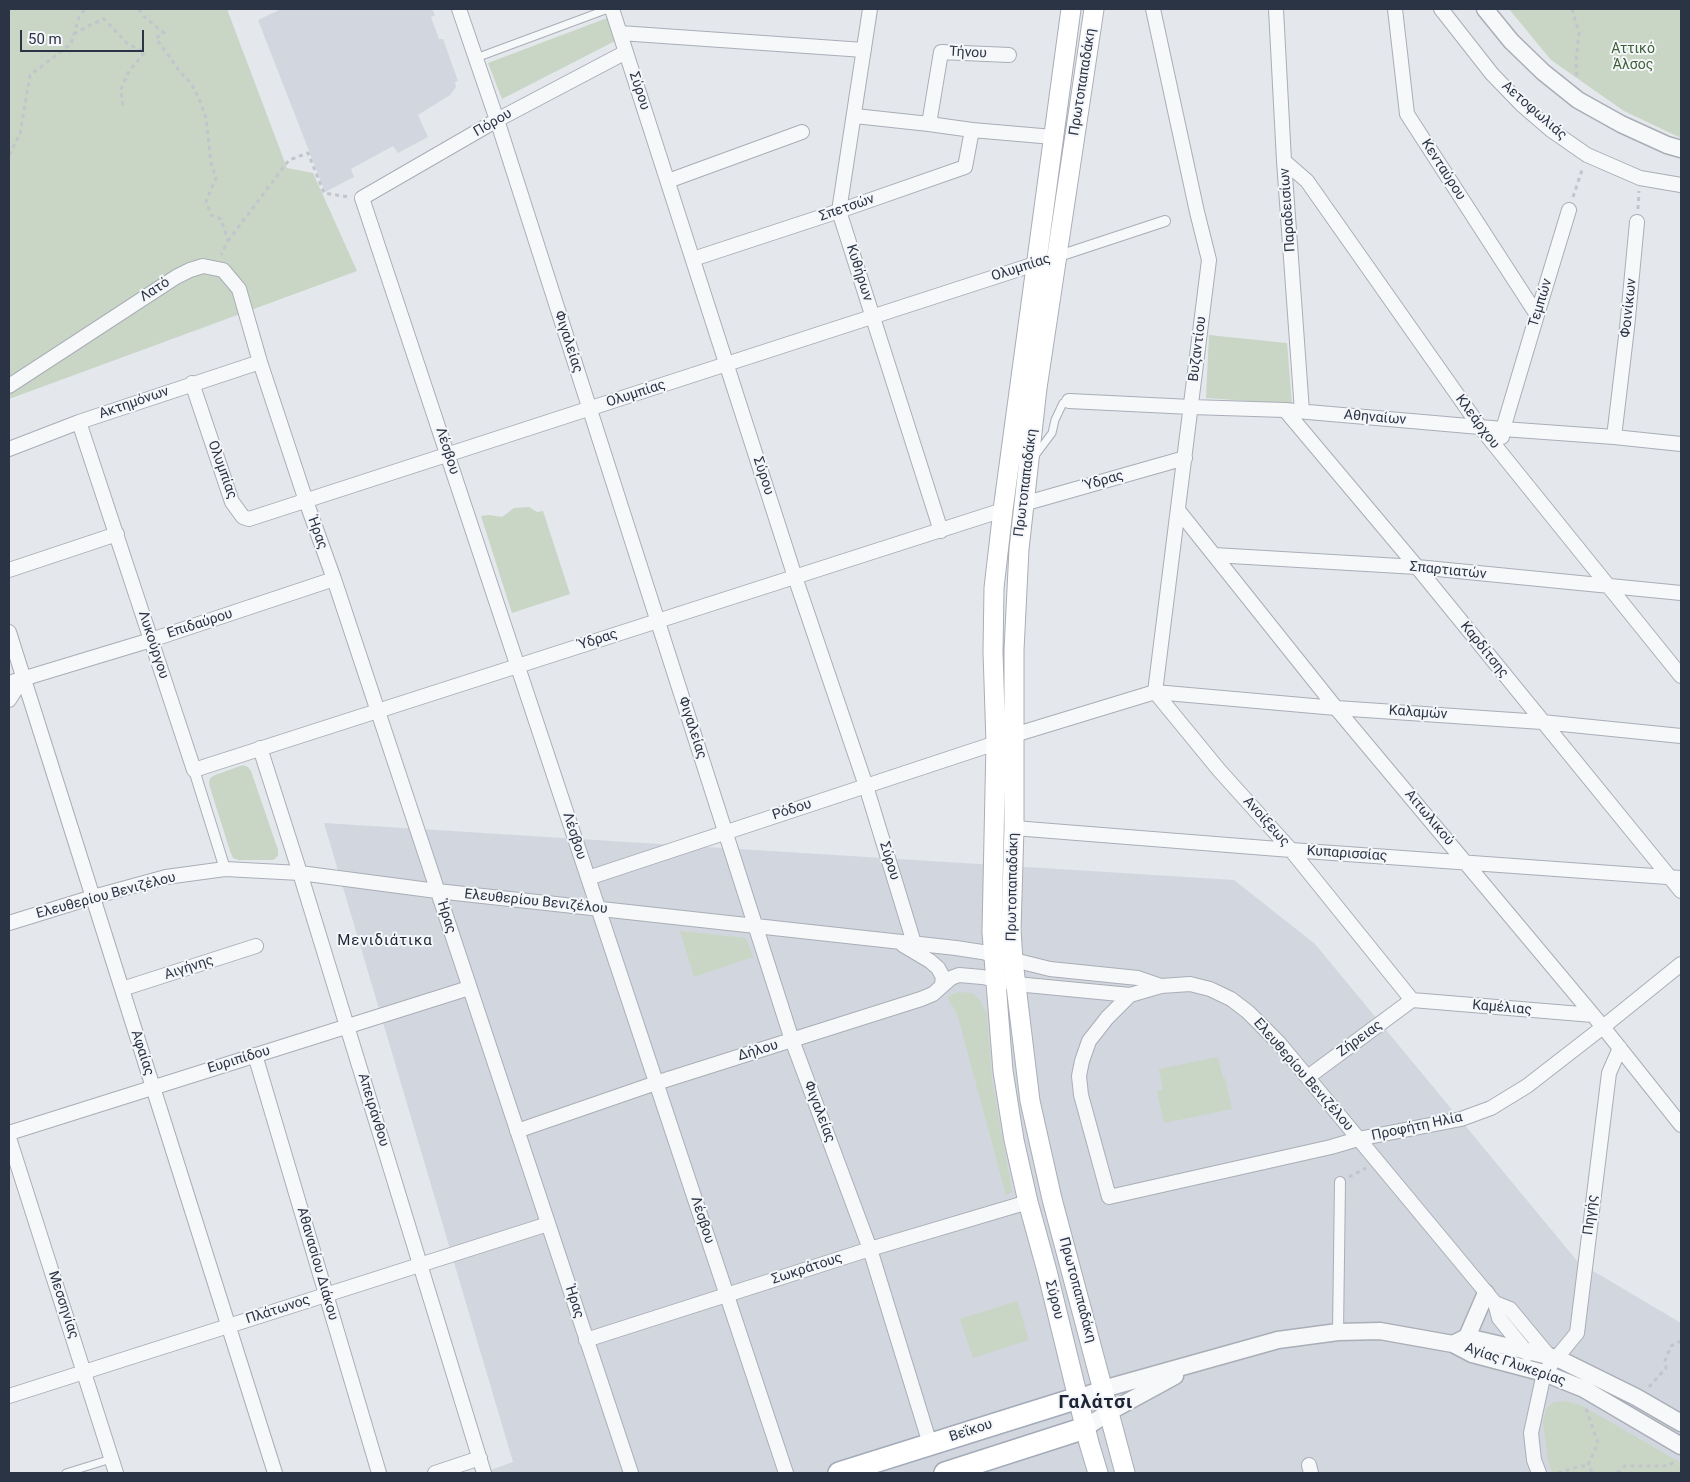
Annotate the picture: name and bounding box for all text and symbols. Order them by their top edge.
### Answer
scale bar [22,20,146,52]
street label: Πρωτοπαπαδάκη [1066,27,1100,137]
text: 50 m [28,30,62,48]
park label: Αττικό Άλσος [1611,41,1655,74]
street label: Τήνου [949,44,987,62]
street label: Σύρου [625,70,653,112]
street label: Αετοφωλιάς [1498,78,1570,144]
street label: Πόρου [471,105,515,141]
street label: Κενταύρου [1417,136,1469,204]
street label: Παραδεισίων [1277,167,1299,253]
street label: Σπετσών [817,191,877,225]
street label: Κυθήρων [842,243,876,303]
street label: Ολυμπίας [989,251,1053,285]
street label: Λατό [137,274,173,306]
street label: Τεμπών [1526,277,1556,329]
street label: Φοινίκων [1618,277,1640,339]
street label: Φιγαλείας [550,309,586,375]
street label: Βυζαντίου [1186,315,1210,383]
street label: Ολυμπίας [604,377,668,411]
street label: Ακτημόνων [97,383,171,423]
street label: Κλεάρχου [1451,392,1503,452]
street label: Αθηναίων [1343,407,1407,429]
street label: Λέσβου [432,425,462,477]
street label: Πρωτοπαπαδάκη [1011,428,1041,538]
street label: Ολυμπίας [204,438,240,502]
street label: Σύρου [749,455,777,497]
street label: Ύδρας [1082,467,1126,495]
street label: Ήρας [303,514,331,552]
street label: Σπαρτιατών [1409,559,1487,583]
street label: Επιδαύρου [165,606,235,642]
street label: Λυκούργου [134,609,172,681]
street label: Καρδίτσης [1456,618,1512,682]
street label: Ύδρας [576,626,620,654]
street label: Φιγαλείας [674,695,710,761]
street label: Καλαμών [1388,703,1448,723]
street label: Αιτωλικού [1401,787,1457,849]
street label: Ανοίξεως [1239,794,1293,850]
street label: Ρόδου [770,796,814,824]
street label: Λέσβου [559,810,589,862]
street label: Πρωτοπαπαδάκη [1004,833,1022,941]
street label: Σύρου [875,840,903,882]
street label: Κυπαρισσίας [1306,843,1388,865]
street label: Ελευθερίου Βενιζέλου [34,869,178,923]
street label: Ελευθερίου Βενιζέλου [464,886,608,918]
street label: Ήρας [433,898,459,936]
district label: Μενιδιάτικα [336,932,434,950]
street label: Αιγήνης [162,952,216,984]
street label: Καμέλιας [1472,997,1532,1019]
street label: Ελευθερίου Βενιζέλου [1249,1015,1357,1135]
street label: Ζήρειας [1334,1017,1386,1061]
street label: Αφαίας [127,1028,157,1078]
street label: Δήλου [736,1037,780,1065]
street label: Ευριπίδου [206,1043,272,1077]
street label: Απειράνθου [354,1071,392,1149]
street label: Φιγαλείας [800,1079,838,1145]
street label: Προφήτη Ηλία [1370,1109,1464,1145]
street label: Λέσβου [687,1194,717,1246]
street label: Πηγής [1580,1194,1602,1236]
street label: Αθανασίου Διάκου [293,1206,341,1322]
street label: Πρωτοπαπαδάκη [1055,1235,1099,1345]
street label: Σωκράτους [769,1250,845,1288]
street label: Μεσσηνίας [44,1269,82,1341]
street label: Σύρου [1041,1279,1067,1321]
street label: Ήρας [561,1283,587,1321]
street label: Πλάτωνος [244,1292,312,1328]
street label: Αγίας Γλυκερίας [1462,1340,1568,1390]
district label: Γαλάτσι [1058,1392,1134,1414]
street label: Βεΐκου [947,1416,995,1446]

